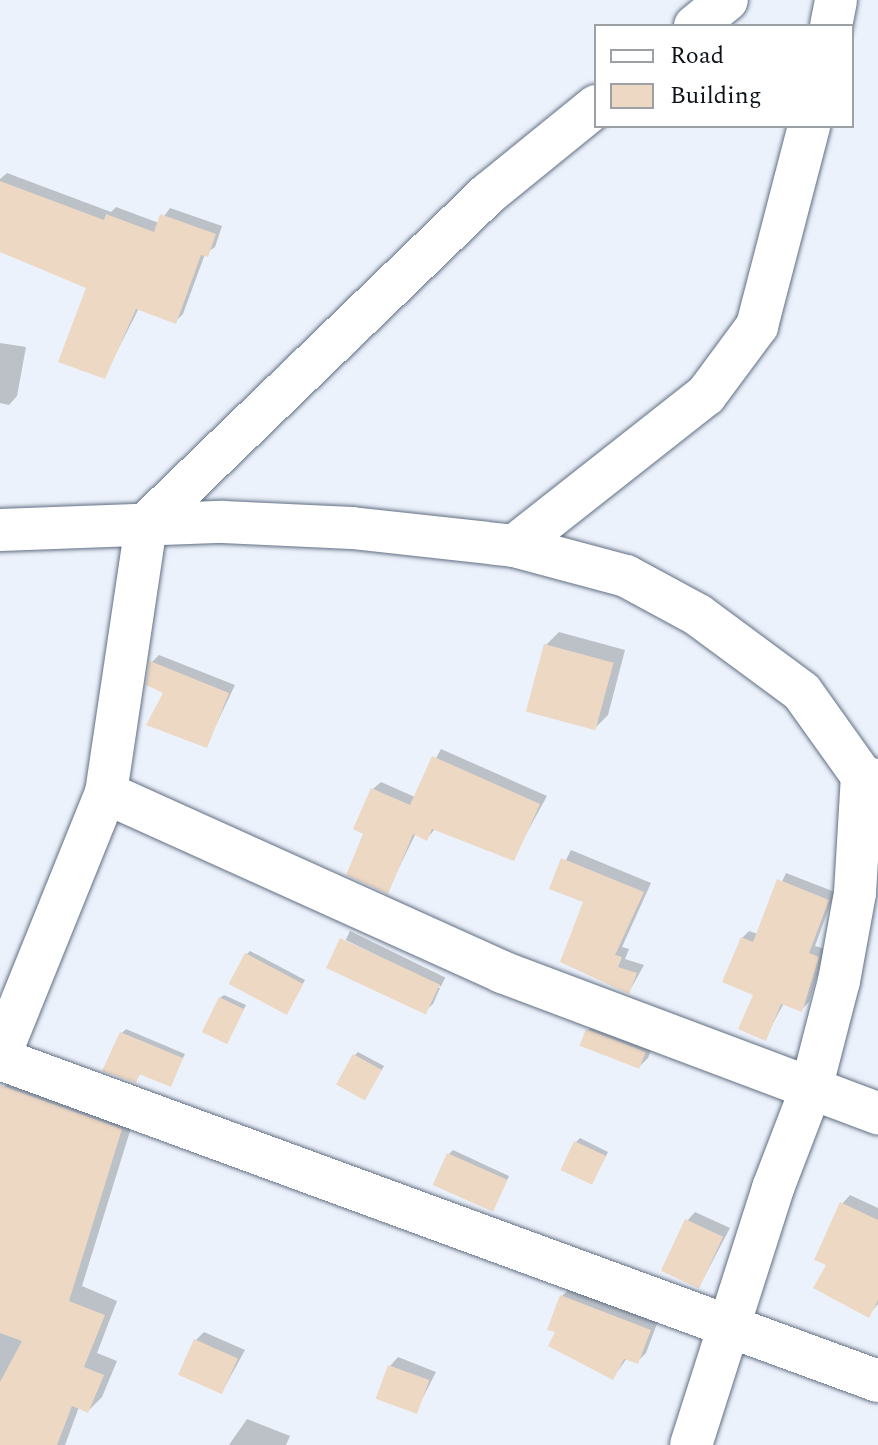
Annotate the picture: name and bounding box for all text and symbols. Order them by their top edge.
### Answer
legend [594,24,854,128]
text: Road [670,38,724,74]
text: Building [670,78,762,114]

